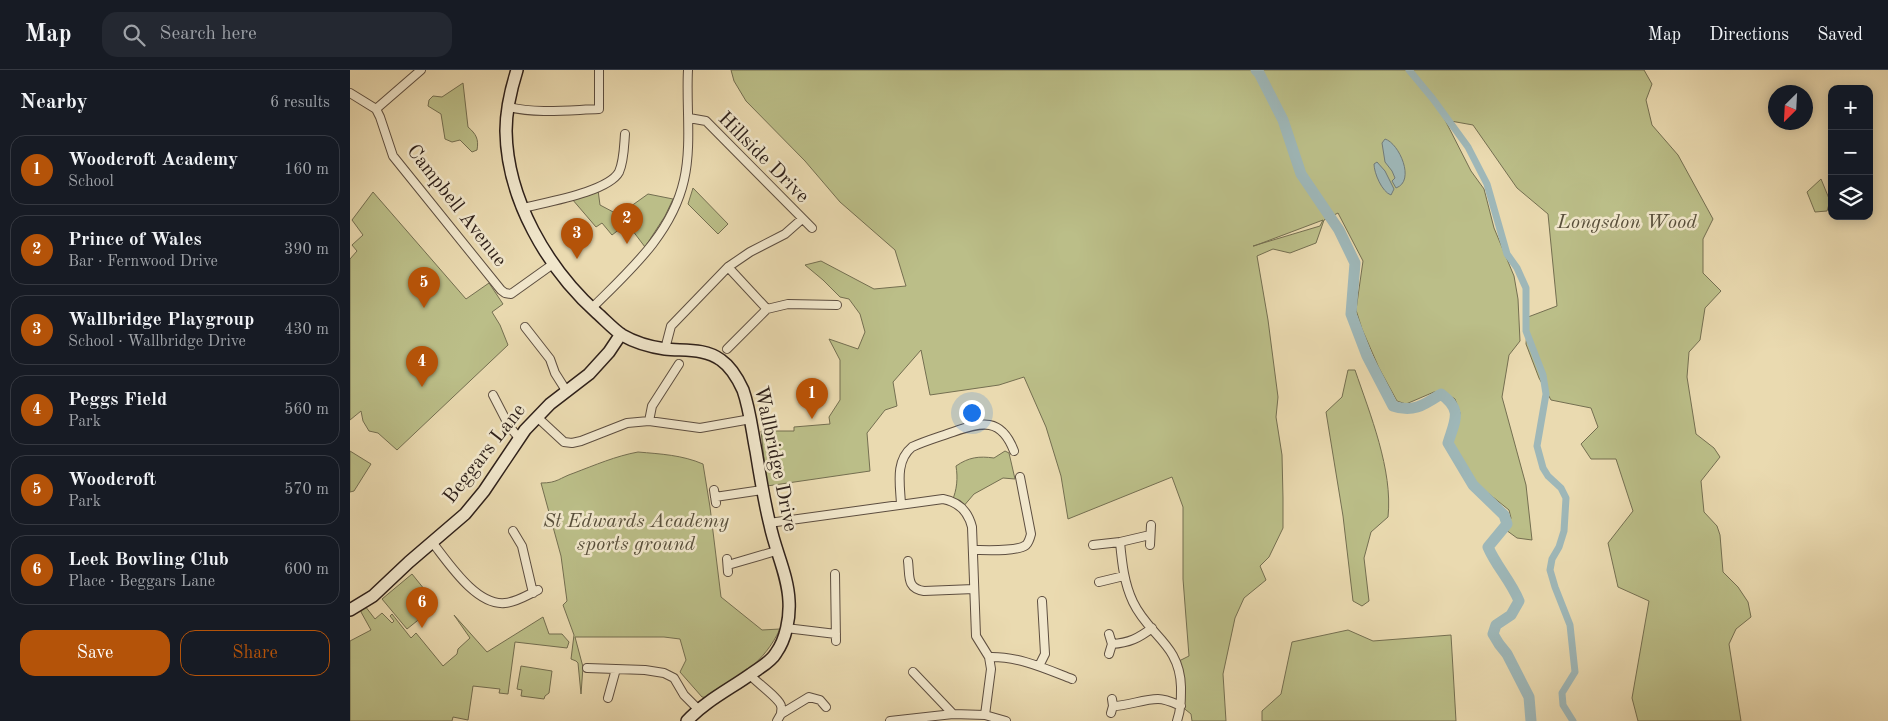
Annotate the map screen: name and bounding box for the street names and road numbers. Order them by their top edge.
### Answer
street label: Hillside Drive [714,109,812,207]
street label: Campbell Avenue [402,141,510,271]
street label: Wallbridge Drive [750,384,800,534]
street label: Beggars Lane [440,400,530,508]

